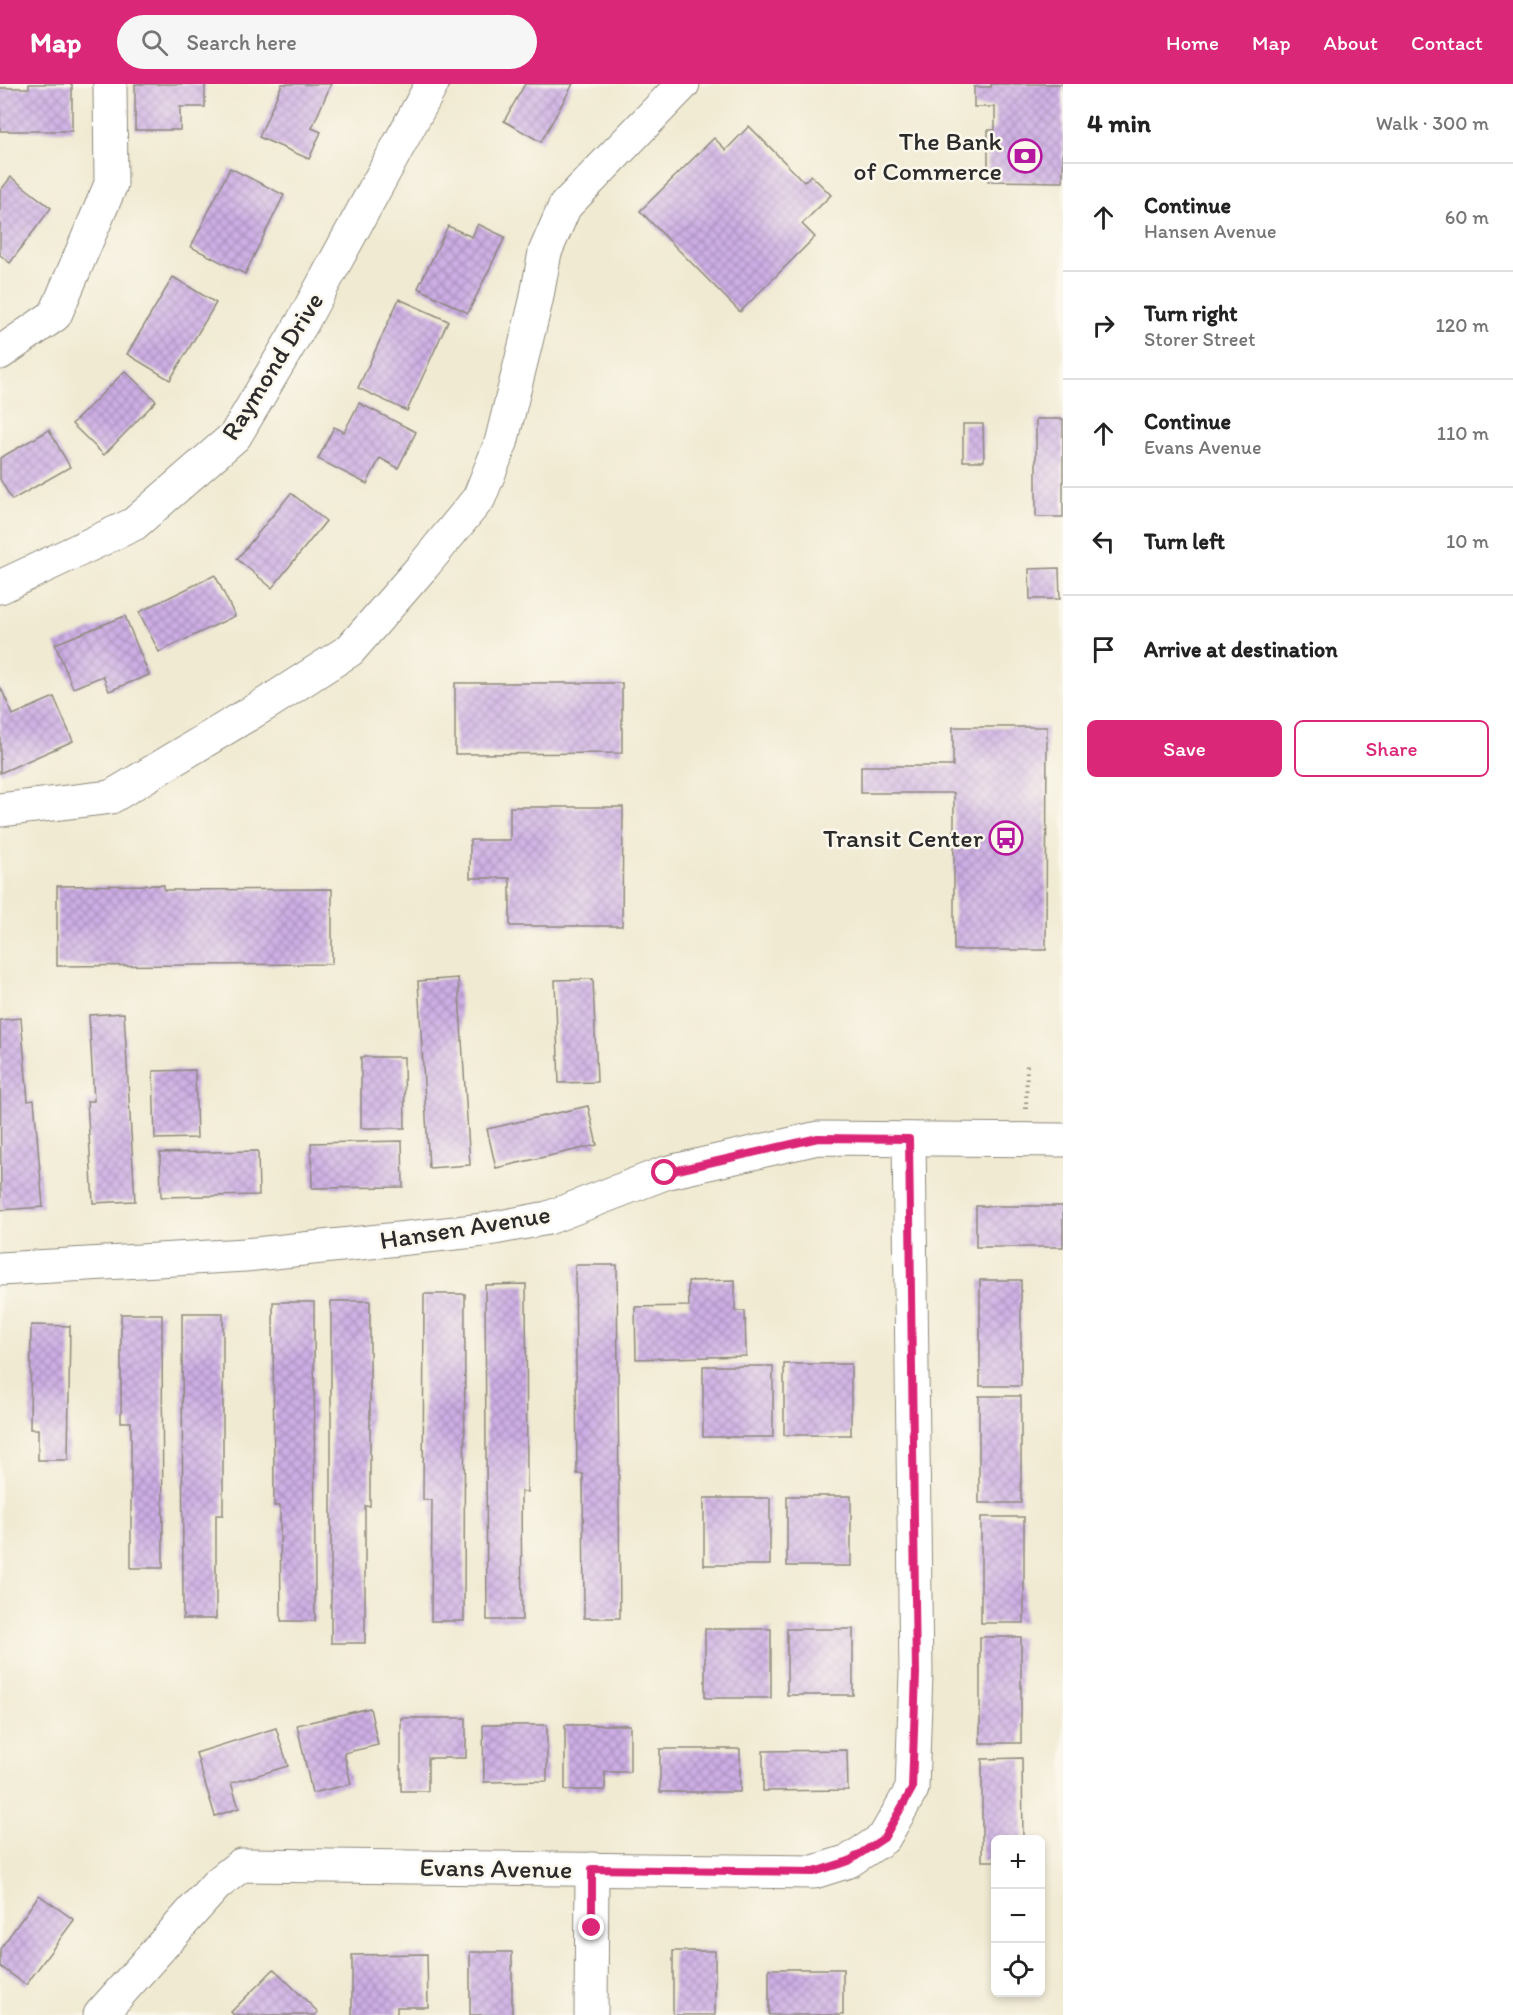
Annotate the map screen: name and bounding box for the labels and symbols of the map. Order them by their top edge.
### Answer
place label: The Bank of Commerce [853,125,1003,187]
bank icon: The Bank of Commerce [1007,138,1043,174]
street label: Raymond Drive [214,286,330,446]
bus stop icon: Transit Center [988,820,1024,856]
place label: Transit Center [823,822,984,854]
route start [651,1159,677,1185]
street label: Hansen Avenue [377,1198,553,1256]
street label: Evans Avenue [419,1851,573,1885]
route end [578,1914,604,1940]

